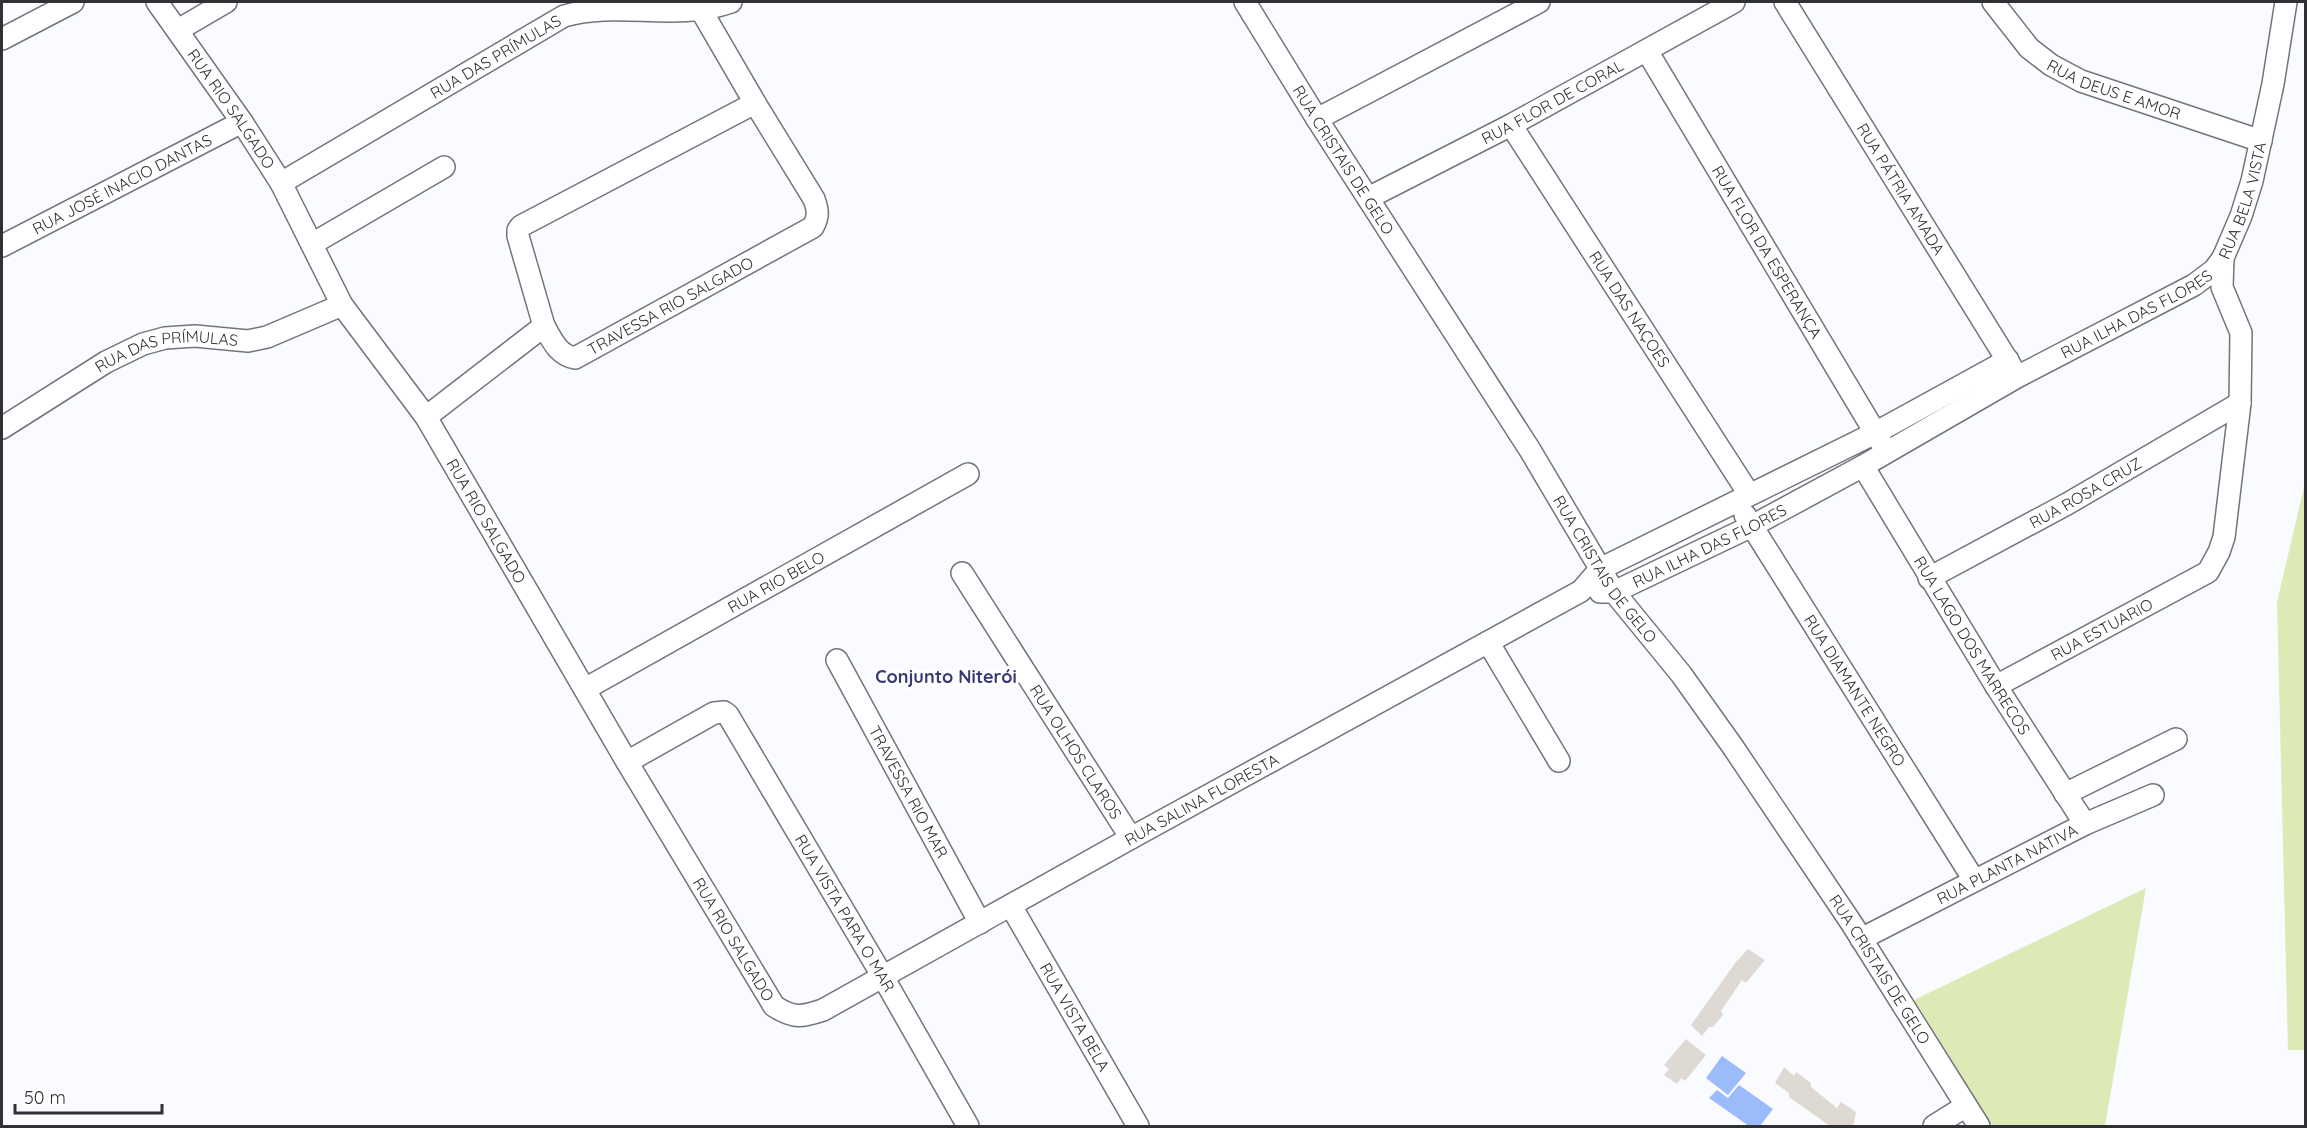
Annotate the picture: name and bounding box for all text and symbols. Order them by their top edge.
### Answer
street label: RUA DAS PRÍMULAS [426,10,565,103]
street label: RUA RIO SALGADO [183,45,279,172]
street label: RUA FLOR DE CORAL [1478,55,1627,148]
street label: RUA DEUS E AMOR [2043,55,2184,124]
street label: RUA CRISTAIS DE GELO [1289,81,1399,238]
street label: RUA PÁTRIA AMADA [1853,119,1949,259]
street label: RUA JOSÉ INACIO DANTAS [29,129,215,239]
street label: RUA BELA VISTA [2214,140,2270,262]
street label: RUA FLOR DA ESPERANÇA [1708,162,1826,342]
street label: RUA DAS NAÇOES [1585,247,1675,371]
street label: TRAVESSA RIO SALGADO [584,252,757,359]
street label: RUA ILHA DAS FLORES [2057,265,2216,363]
street label: RUA DAS PRÍMULAS [91,326,239,377]
street label: RUA ROSA CRUZ [2026,453,2145,532]
street label: RUA RIO SALGADO [442,455,531,587]
street label: RUA CRISTAIS DE GELO [1549,492,1661,647]
street label: RUA ILHA DAS FLORES [1629,499,1790,592]
street label: RUA RIO BELO [724,547,828,617]
street label: RUA LAGO DOS MARRECOS [1910,552,2035,739]
street label: RUA ESTUARIO [2047,594,2156,665]
street label: RUA DIAMANTE NEGRO [1800,611,1910,770]
district label: Conjunto Niterói [875,665,1017,688]
street label: RUA OLHOS CLAROS [1026,681,1126,823]
street label: TRAVESSA RIO MAR [865,722,953,861]
street label: RUA SALINA FLORESTA [1121,749,1282,850]
street label: RUA PLANTA NATIVA [1933,820,2081,909]
street label: RUA VISTA PARA O MAR [791,831,899,995]
street label: RUA RIO SALGADO [689,874,779,1005]
street label: RUA CRISTAIS DE GELO [1825,891,1935,1048]
street label: RUA VISTA BELA [1036,959,1114,1075]
scale bar [15,1077,162,1115]
text: 50 m [24,1086,66,1109]

